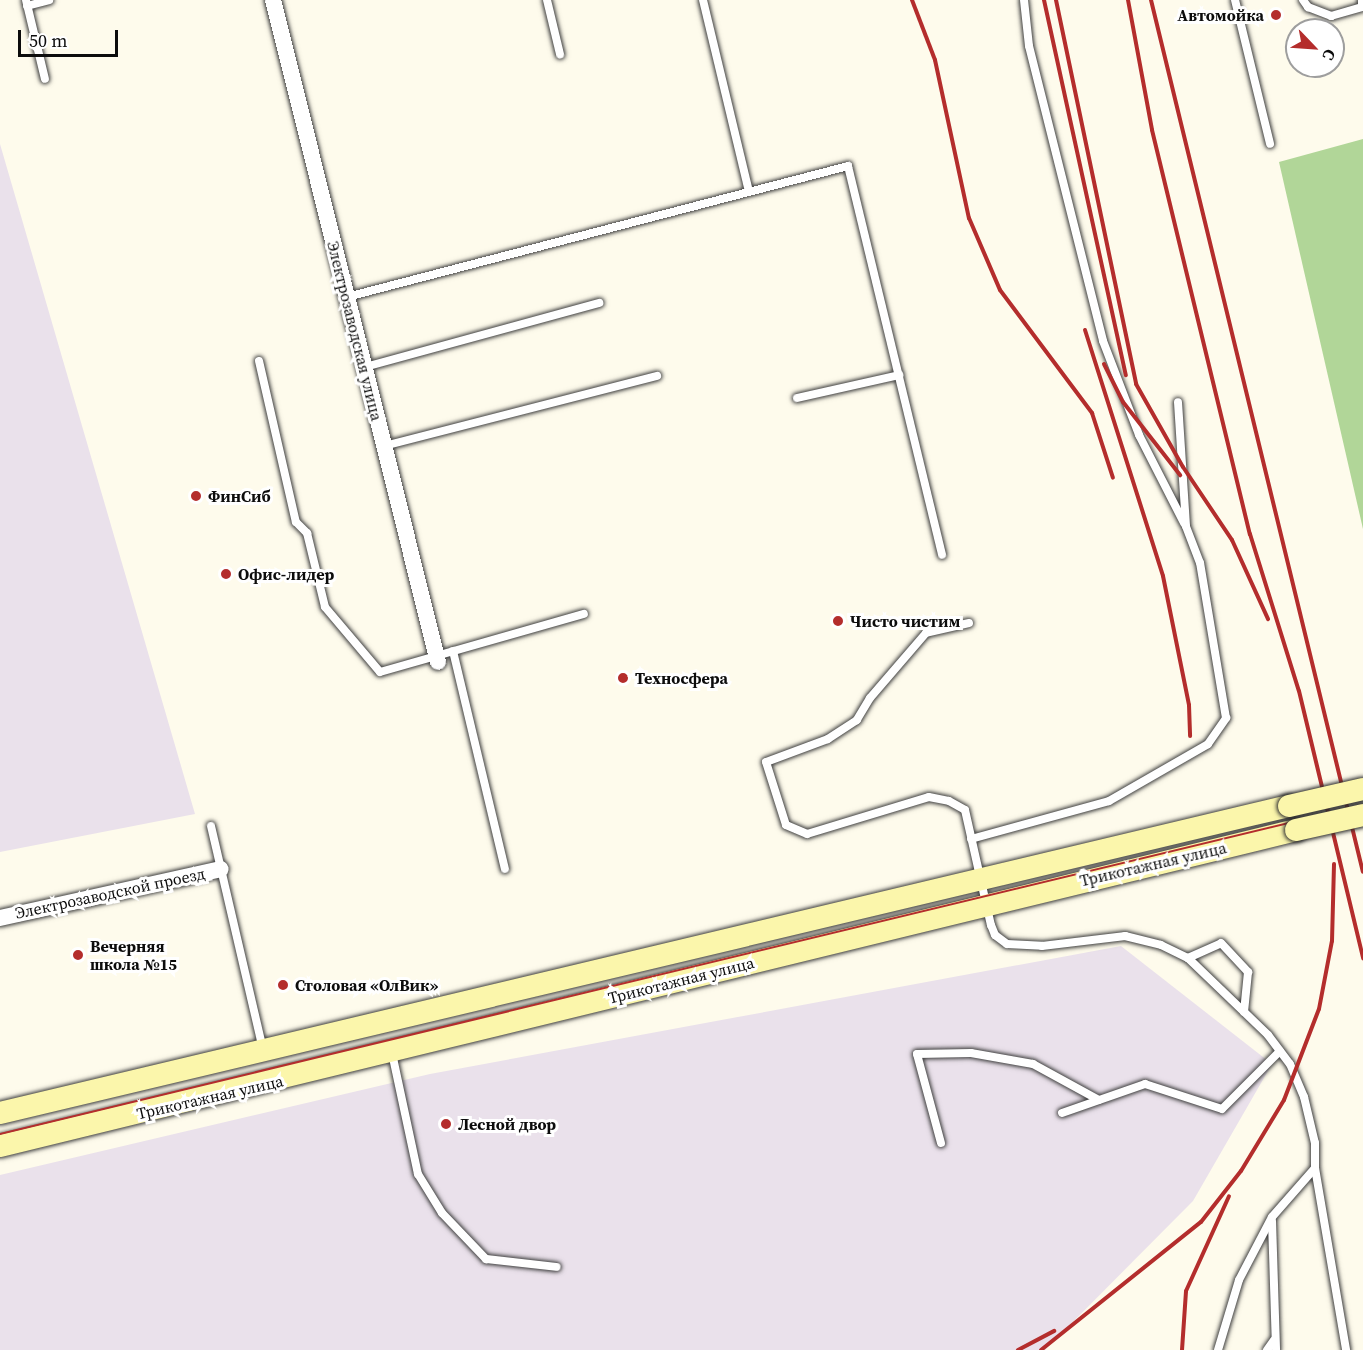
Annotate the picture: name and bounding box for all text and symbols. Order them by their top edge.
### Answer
place label: Автомойка [1177,5,1264,25]
marker: Автомойка [1269,8,1283,22]
scale bar [21,18,122,56]
north arrow [1285,18,1345,78]
text: 50 m [29,28,67,53]
text: С [1317,46,1342,64]
street label: Электрозаводская улица [323,239,387,423]
place label: ФинСиб [208,486,271,506]
marker: ФинСиб [189,489,203,503]
place label: Офис-лидер [238,564,334,584]
marker: Офис-лидер [219,567,233,581]
place label: Чисто чистим [850,611,960,631]
marker: Чисто чистим [831,614,845,628]
place label: Техносфера [635,668,728,688]
marker: Техносфера [616,671,630,685]
street label: Трикотажная улица [1078,838,1228,890]
street label: Электрозаводской проезд [13,863,207,923]
place label: Вечерняя школа №15 [90,936,177,974]
marker: Вечерняя школа №15 [71,948,85,962]
street label: Трикотажная улица [606,953,756,1007]
place label: Столовая «ОлВик» [295,975,438,995]
marker: Столовая «ОлВик» [276,978,290,992]
street label: Трикотажная улица [135,1071,285,1123]
place label: Лесной двор [458,1114,556,1134]
marker: Лесной двор [439,1117,453,1131]

